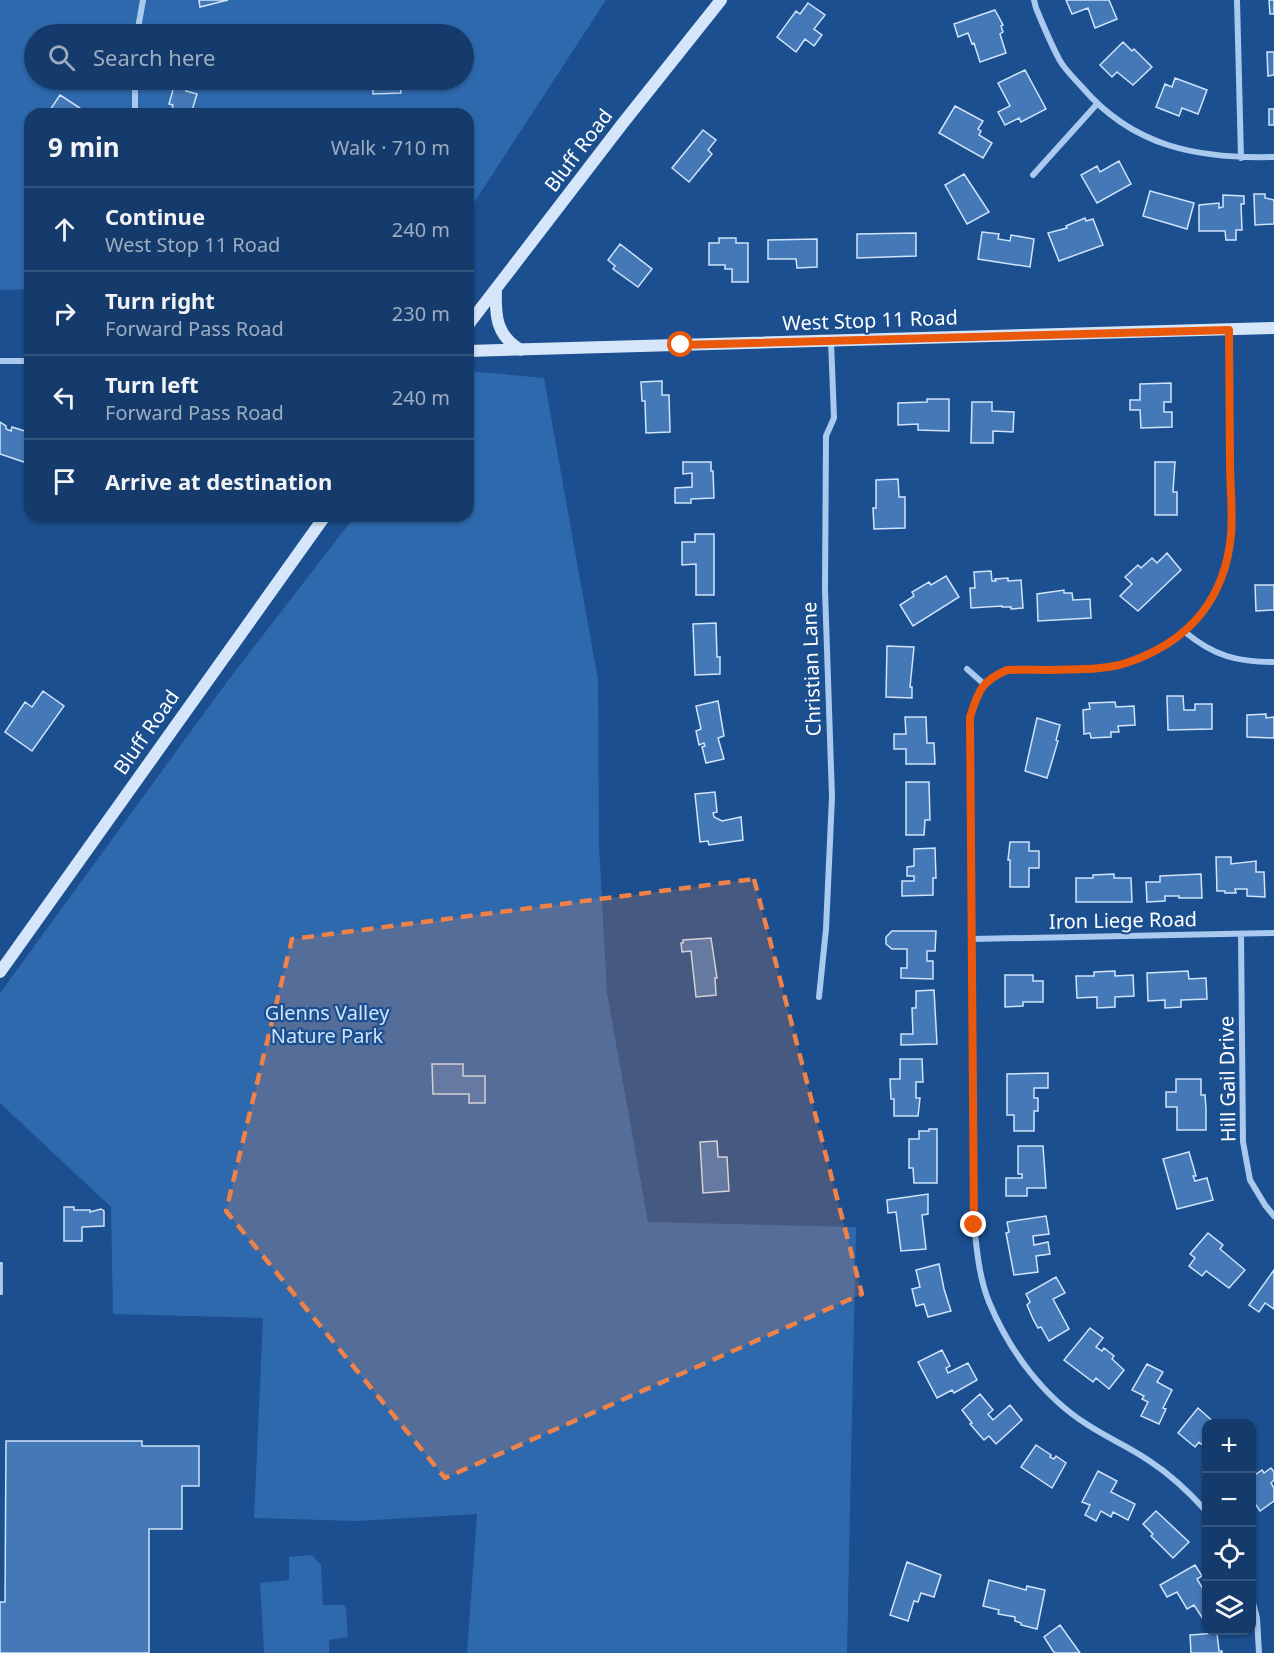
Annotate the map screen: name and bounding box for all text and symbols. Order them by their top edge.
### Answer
search box [24,24,474,90]
icon: search [45,41,78,74]
text: Search here [93,42,215,72]
street label: Bluff Road [538,103,618,197]
text: 9 min [48,129,120,165]
text: Walk · 710 m [331,134,450,161]
text: Continue [105,201,205,231]
icon: ahead [48,213,81,246]
text: 240 m [392,216,450,243]
text: West Stop 11 Road [105,231,280,258]
text: Turn right [105,285,215,315]
icon: right [48,297,81,330]
text: 230 m [392,300,450,327]
street label: West Stop 11 Road [782,303,958,337]
text: Forward Pass Road [105,315,284,342]
route start [667,331,693,357]
text: Turn left [105,369,199,399]
icon: left [48,381,81,414]
text: 240 m [392,384,450,411]
text: Forward Pass Road [105,399,284,426]
icon: arrive [48,465,81,498]
text: Arrive at destination [105,466,332,496]
street label: Christian Lane [795,601,827,737]
street label: Bluff Road [107,684,185,780]
street label: Iron Liege Road [1049,905,1197,935]
park label: Glenns Valley Nature Park [265,999,390,1049]
street label: Hill Gail Drive [1212,1016,1242,1142]
route end [960,1211,986,1237]
map controls [1202,1419,1256,1635]
button: + [1202,1419,1256,1473]
button: − [1202,1473,1256,1527]
button: locate [1202,1527,1256,1581]
button: layers [1202,1581,1256,1635]

